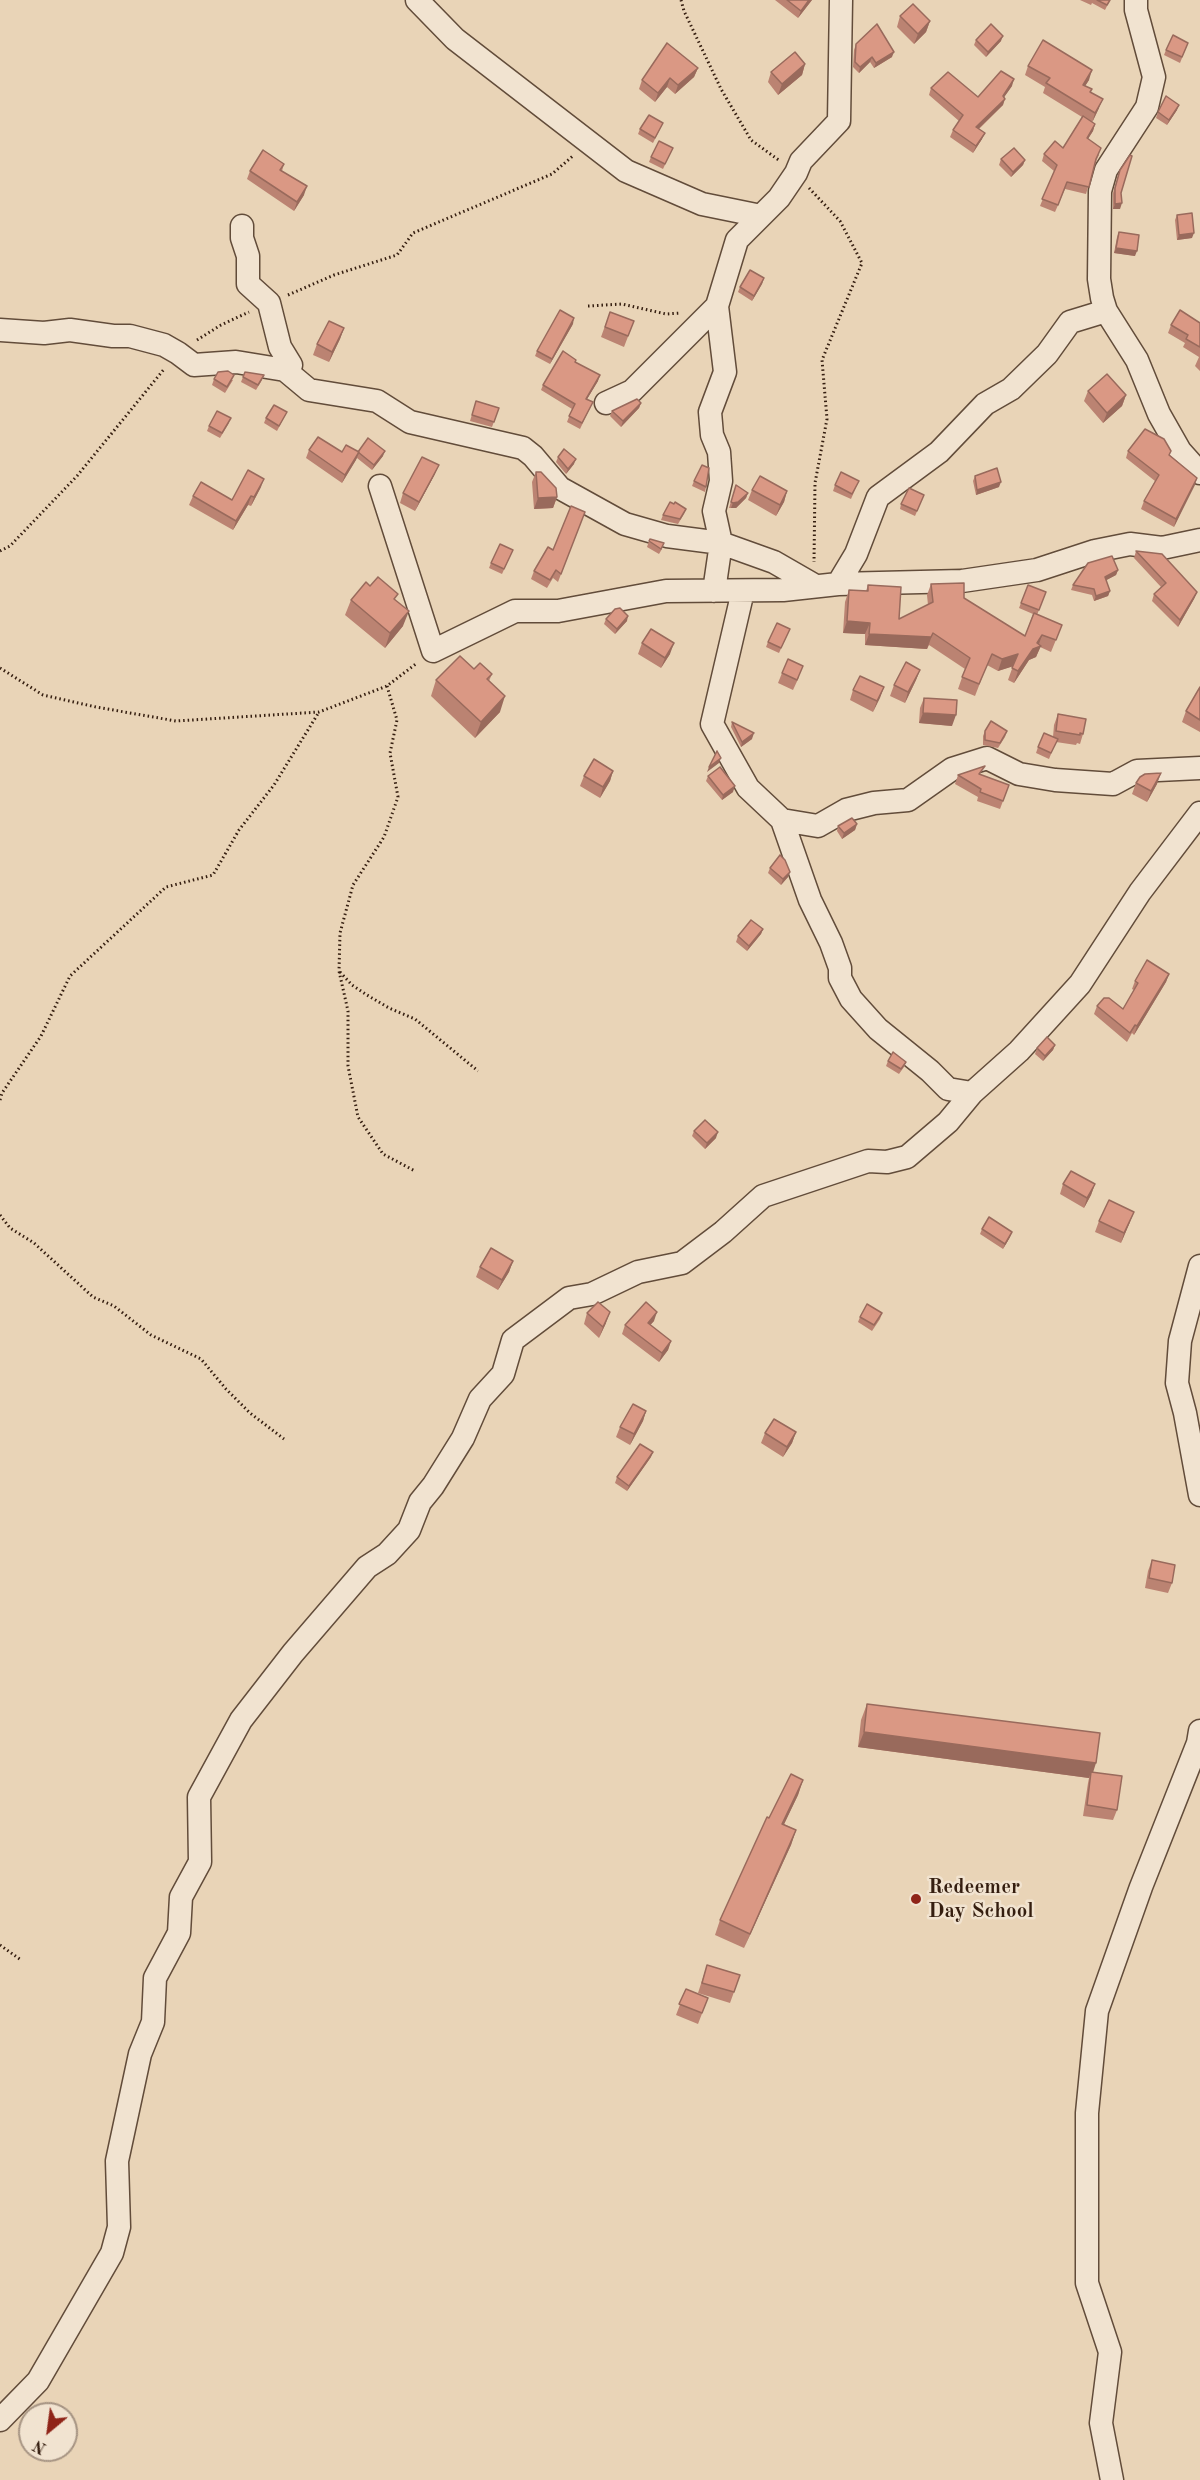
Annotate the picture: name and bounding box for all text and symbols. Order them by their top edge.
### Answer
place label: Redeemer Day School [928,1874,1034,1924]
marker: Redeemer Day School [909,1892,923,1906]
north arrow [18,2402,78,2462]
text: N [31,2436,49,2456]

